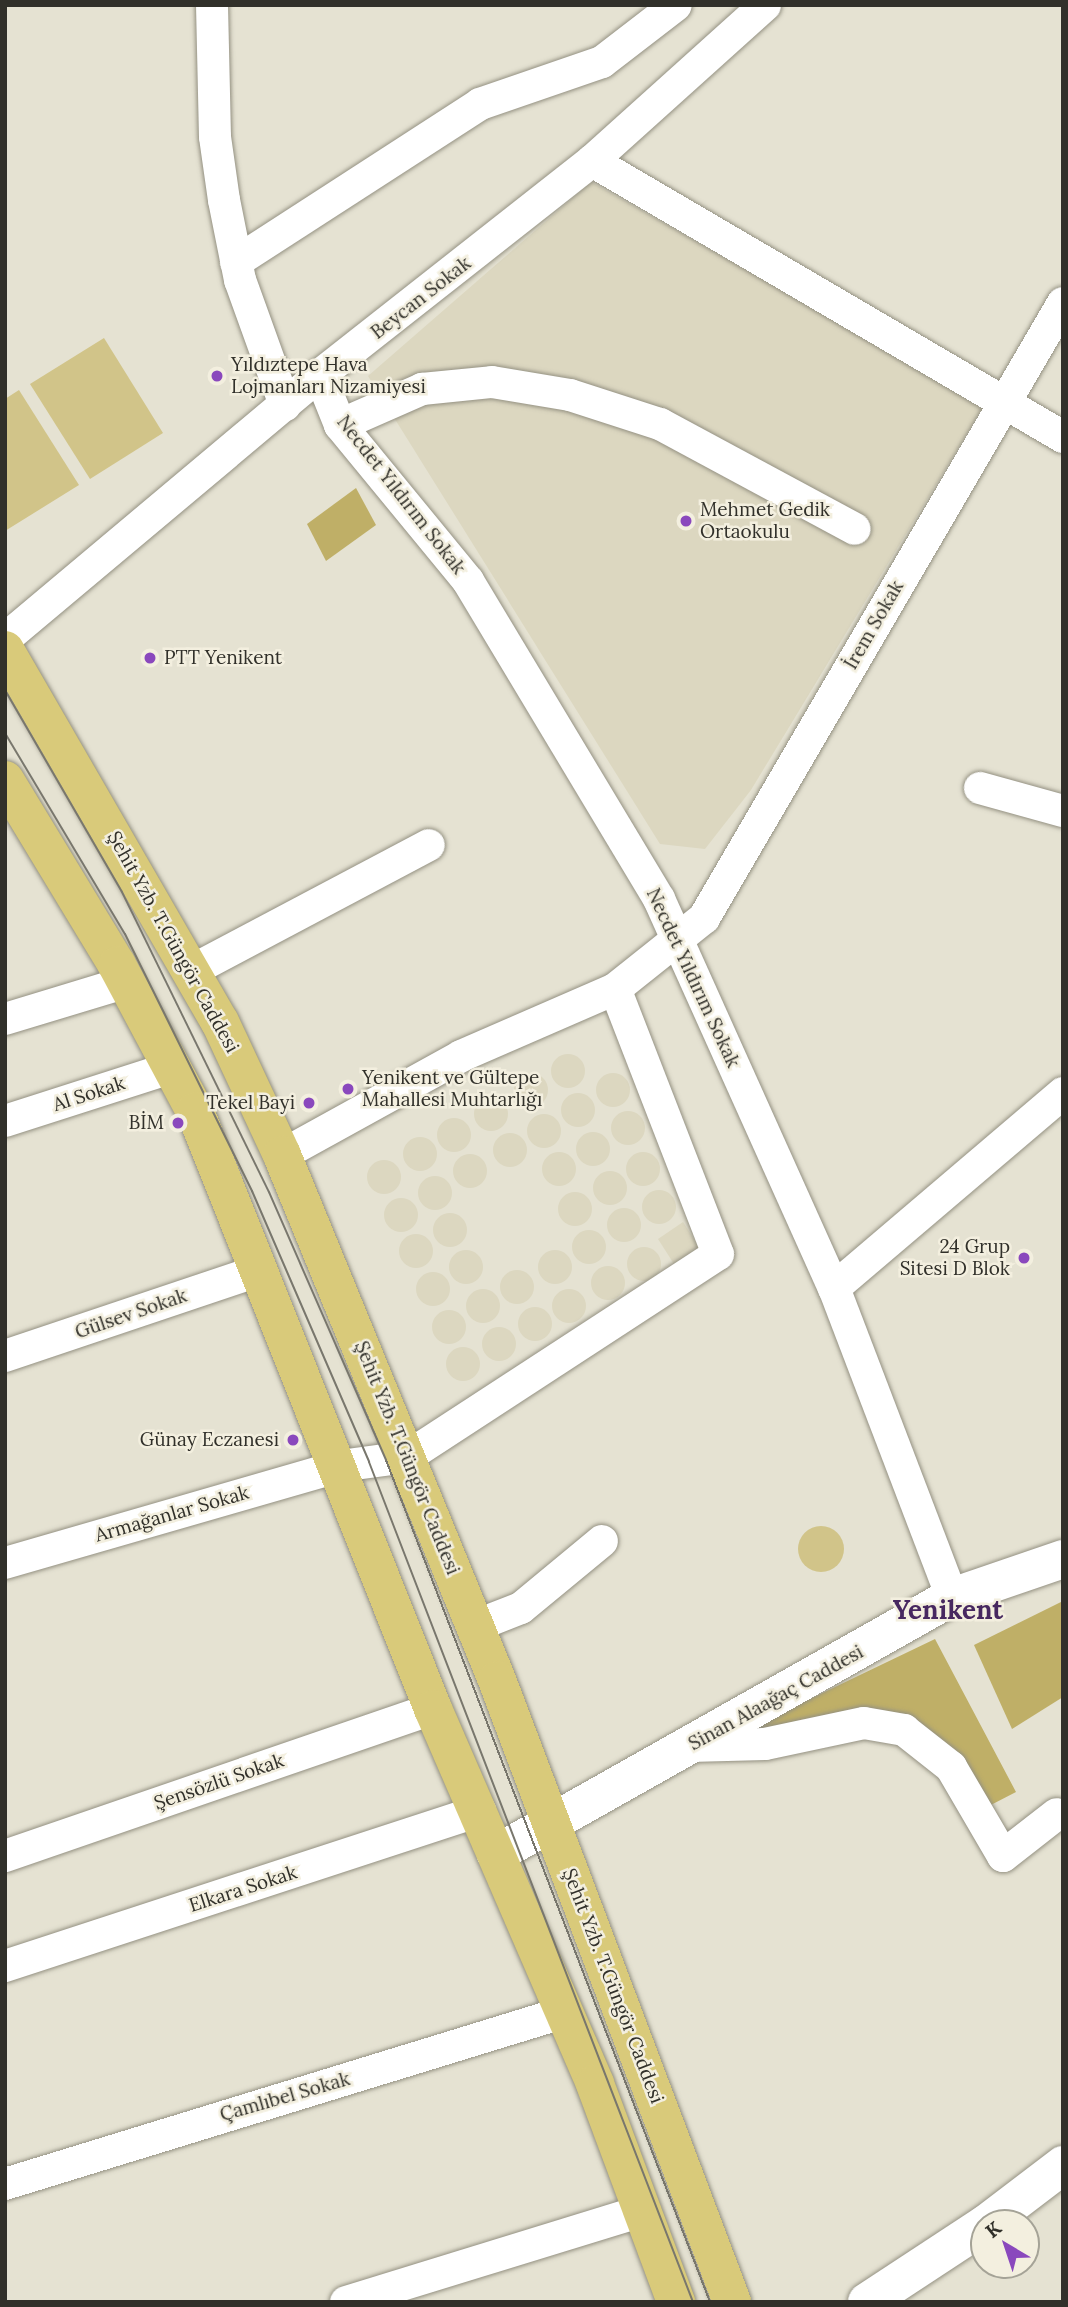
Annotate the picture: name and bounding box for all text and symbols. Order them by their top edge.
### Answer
street label: Beycan Sokak [367,252,475,344]
place label: Yıldıztepe Hava Lojmanları Nizamiyesi [231,354,426,398]
marker: Yıldıztepe Hava Lojmanları Nizamiyesi [209,368,225,384]
street label: Necdet Yıldırım Sokak [332,411,470,579]
place label: Mehmet Gedik Ortaokulu [700,499,830,543]
marker: Mehmet Gedik Ortaokulu [678,513,694,529]
street label: İrem Sokak [839,577,909,673]
place label: PTT Yenikent [164,647,282,669]
marker: PTT Yenikent [142,650,158,666]
street label: Şehit Yzb. T.Güngör Caddesi [102,827,244,1057]
street label: Necdet Yıldırım Sokak [641,885,745,1071]
place label: Yenikent ve Gültepe Mahallesi Muhtarlığı [362,1067,542,1111]
street label: Al Sokak [50,1072,128,1116]
marker: Yenikent ve Gültepe Mahallesi Muhtarlığı [340,1081,356,1097]
place label: Tekel Bayi [206,1092,295,1114]
marker: Tekel Bayi [301,1095,317,1111]
place label: BİM [129,1112,164,1134]
marker: BİM [170,1115,186,1131]
place label: 24 Grup Sitesi D Blok [900,1236,1010,1280]
marker: 24 Grup Sitesi D Blok [1016,1250,1032,1266]
street label: Gülsev Sokak [72,1284,190,1344]
street label: Şehit Yzb. T.Güngör Caddesi [350,1338,464,1578]
place label: Günay Eczanesi [140,1429,279,1451]
marker: Günay Eczanesi [285,1432,301,1448]
street label: Armağanlar Sokak [92,1481,252,1547]
district label: Yenikent [893,1594,1003,1626]
street label: Sinan Alaağaç Caddesi [685,1640,867,1756]
street label: Şensözlü Sokak [151,1749,287,1815]
street label: Elkara Sokak [186,1861,300,1917]
street label: Şehit Yzb. T.Güngör Caddesi [558,1865,668,2107]
street label: Çamlıbel Sokak [217,2068,353,2126]
north arrow [970,2209,1040,2279]
text: K [980,2216,1006,2243]

